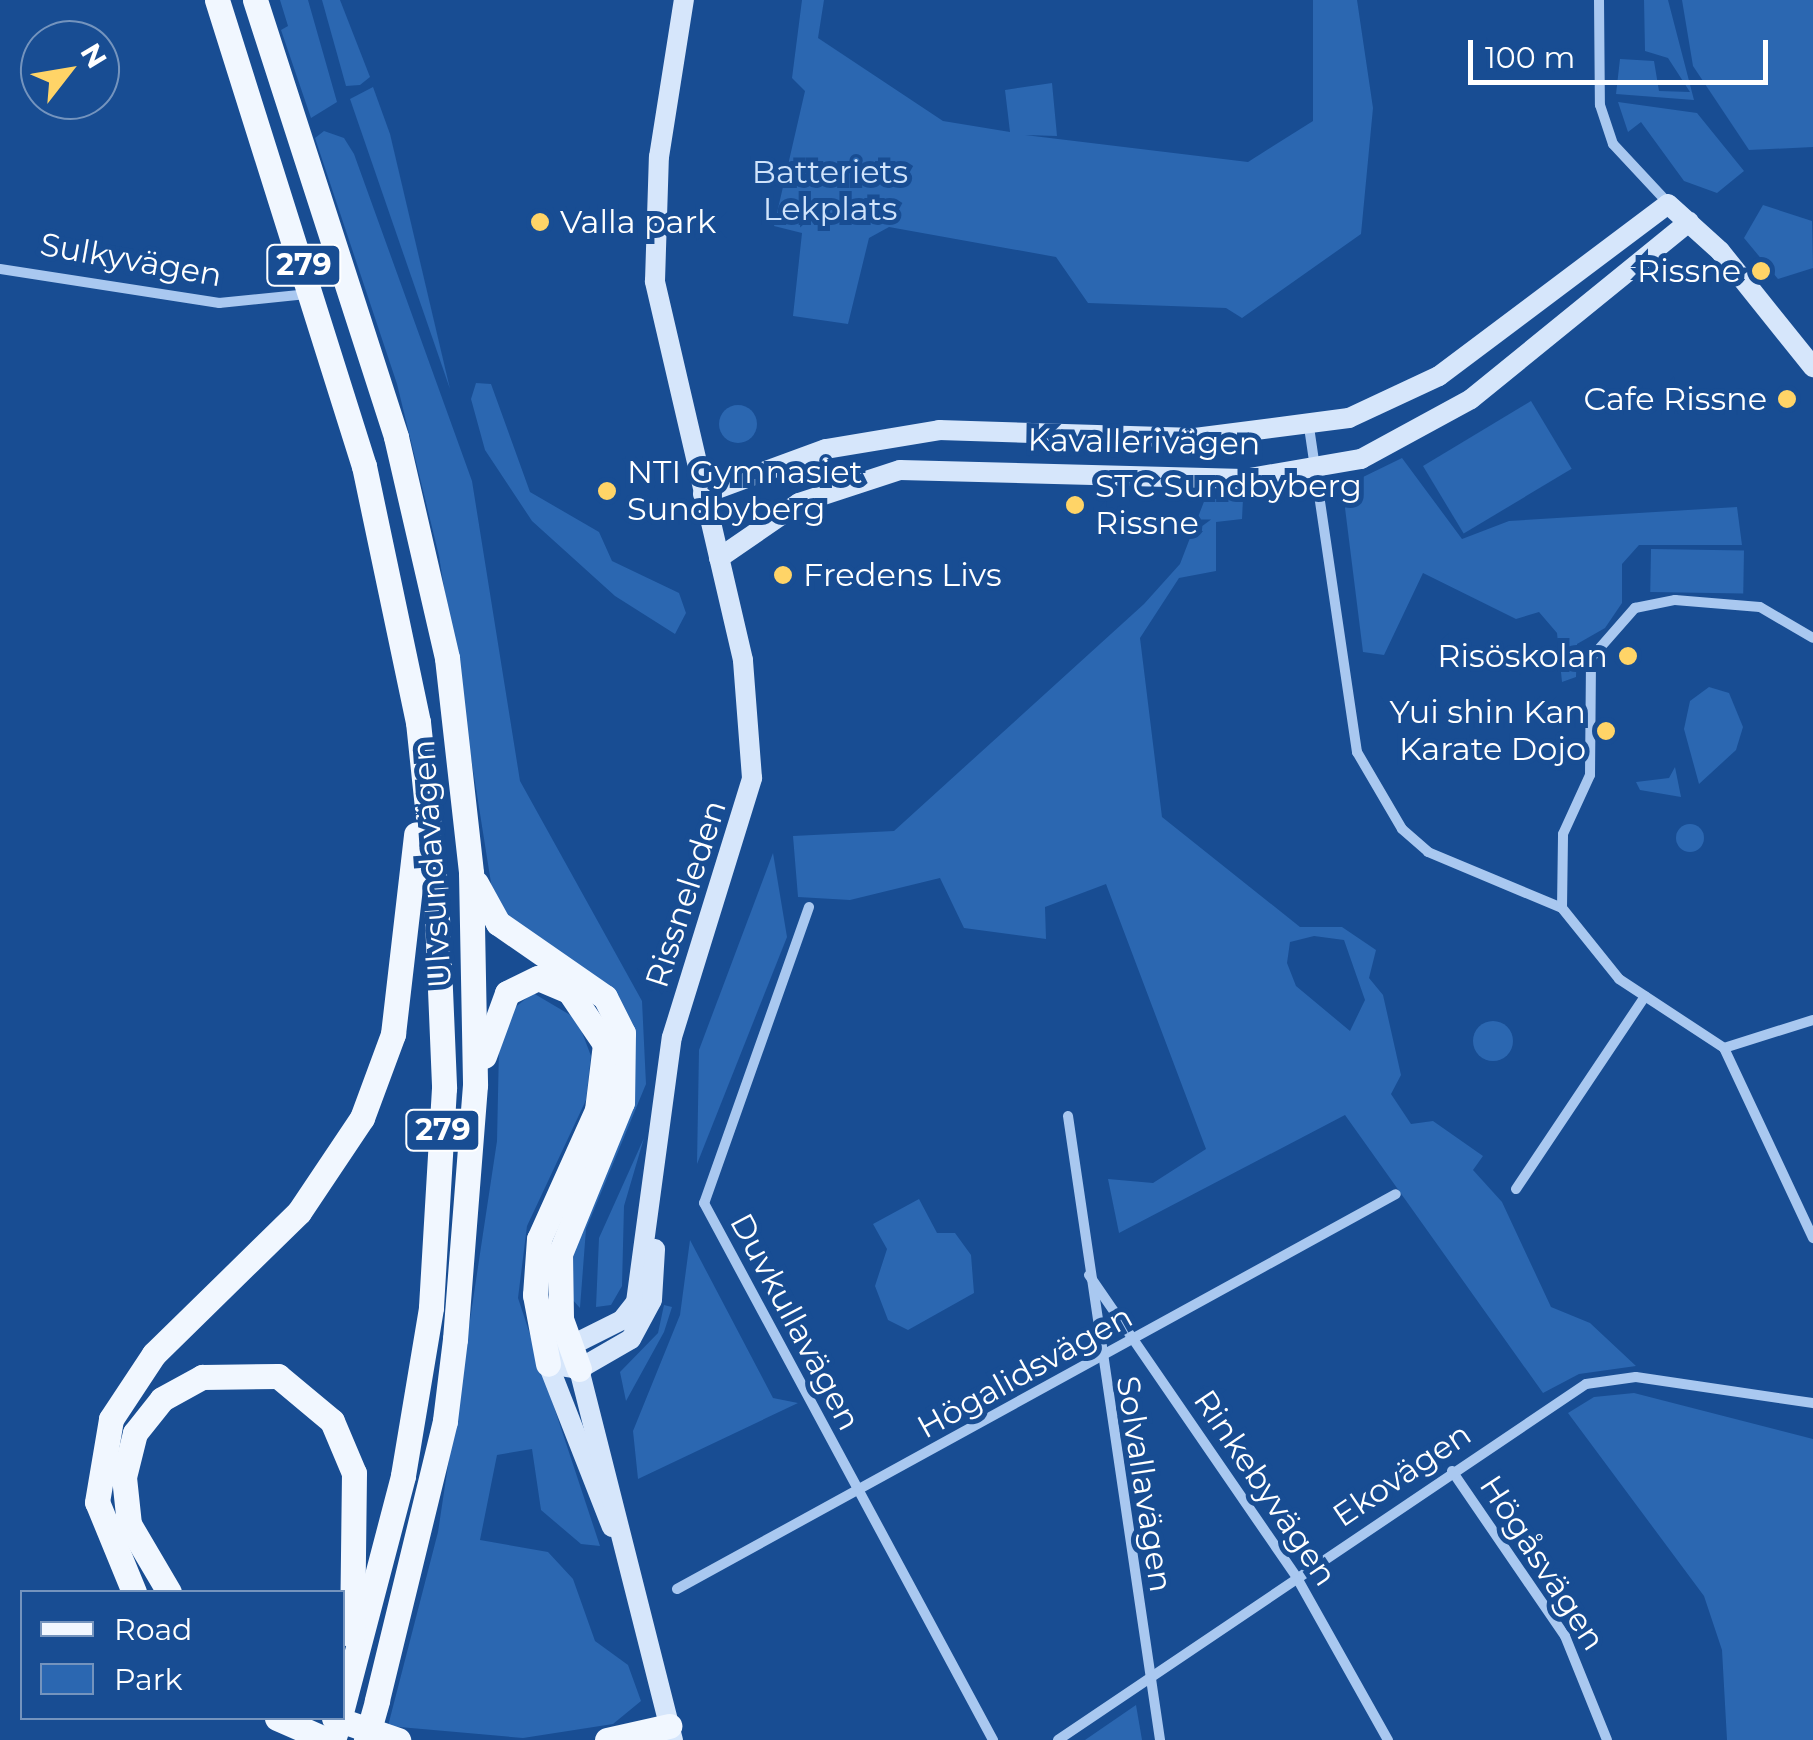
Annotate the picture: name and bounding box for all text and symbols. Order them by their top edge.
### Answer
north arrow [20,20,120,120]
scale bar [1473,20,1773,82]
text: N [74,37,114,74]
text: 100 m [1485,39,1575,76]
park label: Batteriets Lekplats [752,154,908,229]
place label: Valla park [560,203,716,241]
marker: Valla park [529,211,551,233]
street label: Sulkyvägen [37,225,225,295]
road number: 279 [264,240,344,290]
place label: Rissne [1637,252,1741,290]
marker: Rissne [1750,260,1772,282]
place label: Cafe Rissne [1583,380,1767,418]
marker: Cafe Rissne [1776,388,1798,410]
street label: Kavallerivägen [1027,421,1261,463]
place label: NTI Gymnasiet Sundbyberg [627,454,863,529]
place label: STC Sundbyberg Rissne [1095,468,1362,543]
marker: NTI Gymnasiet Sundbyberg [596,480,618,502]
marker: STC Sundbyberg Rissne [1064,494,1086,516]
place label: Fredens Livs [803,556,1002,594]
marker: Fredens Livs [772,564,794,586]
place label: Risöskolan [1437,637,1608,675]
marker: Risöskolan [1617,645,1639,667]
place label: Yui shin Kan Karate Dojo [1390,694,1586,769]
marker: Yui shin Kan Karate Dojo [1595,720,1617,742]
street label: Ulvsundavägen [404,739,460,989]
street label: Rissneleden [638,796,734,992]
road number: 279 [403,1105,483,1155]
street label: Duvkullavägen [722,1207,868,1437]
street label: Högalidsvägen [911,1297,1139,1447]
street label: Solvallavägen [1108,1373,1180,1595]
street label: Rinkebyvägen [1185,1383,1345,1593]
street label: Ekovägen [1326,1415,1478,1535]
street label: Högåsvägen [1471,1468,1613,1658]
legend [20,1590,345,1720]
text: Road [114,1611,192,1648]
text: Park [114,1661,183,1698]

